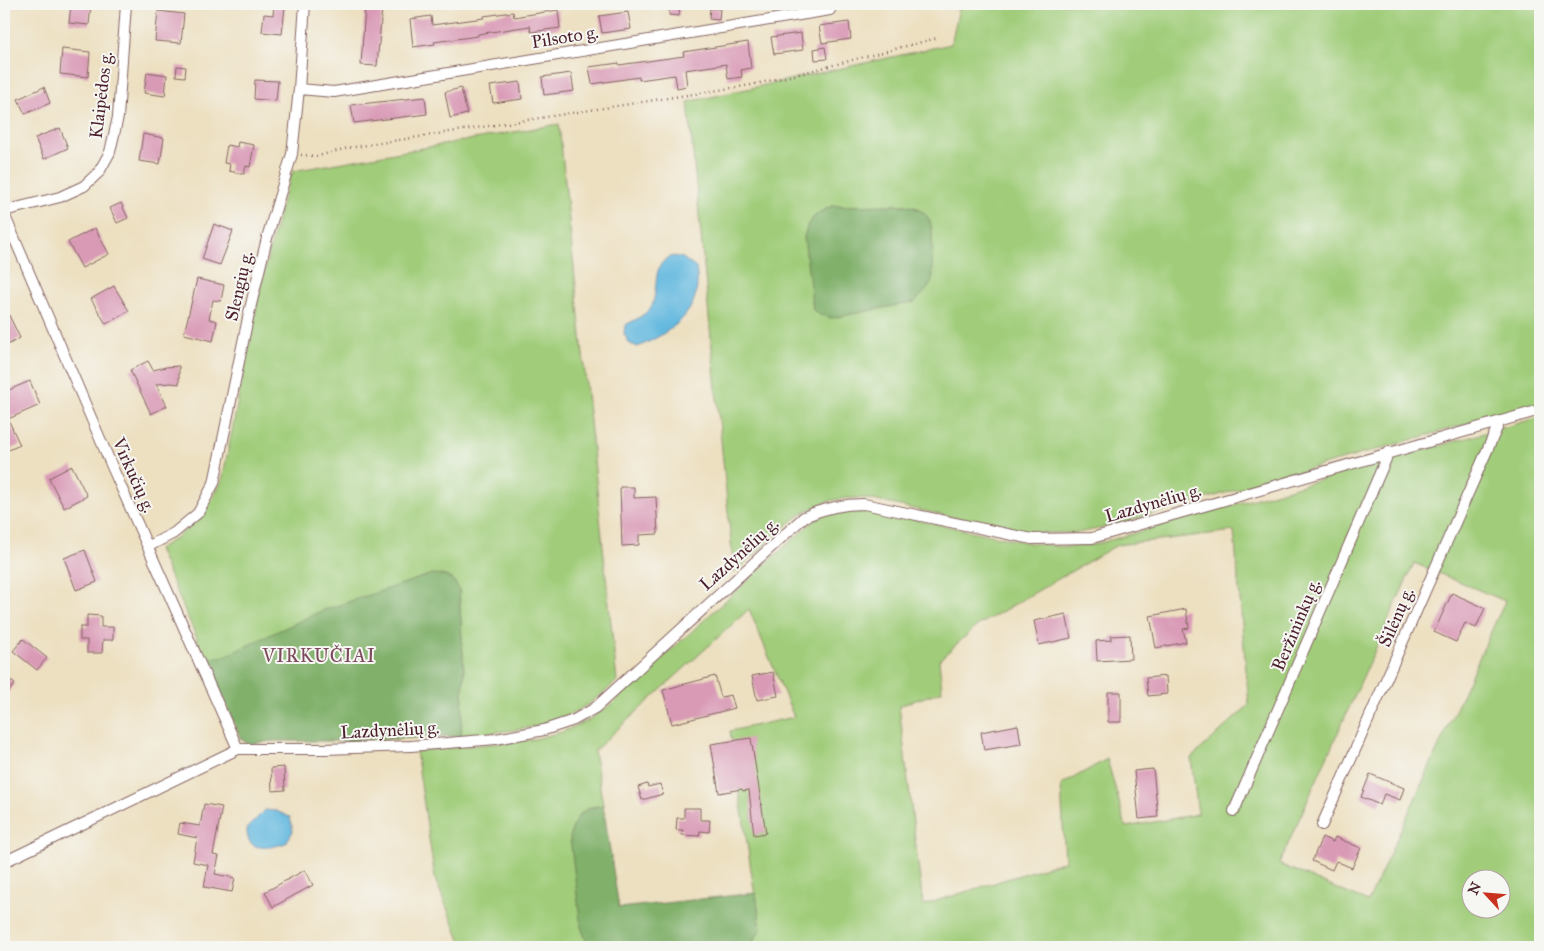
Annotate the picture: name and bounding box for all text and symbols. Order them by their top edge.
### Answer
street label: Pilsoto g. [530,21,600,54]
street label: Klaipėdos g. [85,50,118,140]
street label: Slengių g. [220,249,259,323]
street label: Virkučių g. [106,433,160,516]
street label: Lazdynėlių g. [1102,479,1204,528]
street label: Lazdynėlių g. [695,513,784,596]
street label: Beržininkų g. [1267,576,1326,675]
street label: Šilėnų g. [1372,583,1420,651]
district label: VIRKUČIAI [261,644,376,667]
street label: Lazdynėlių g. [340,716,440,745]
north arrow [1462,868,1512,918]
text: N [1465,879,1485,898]

